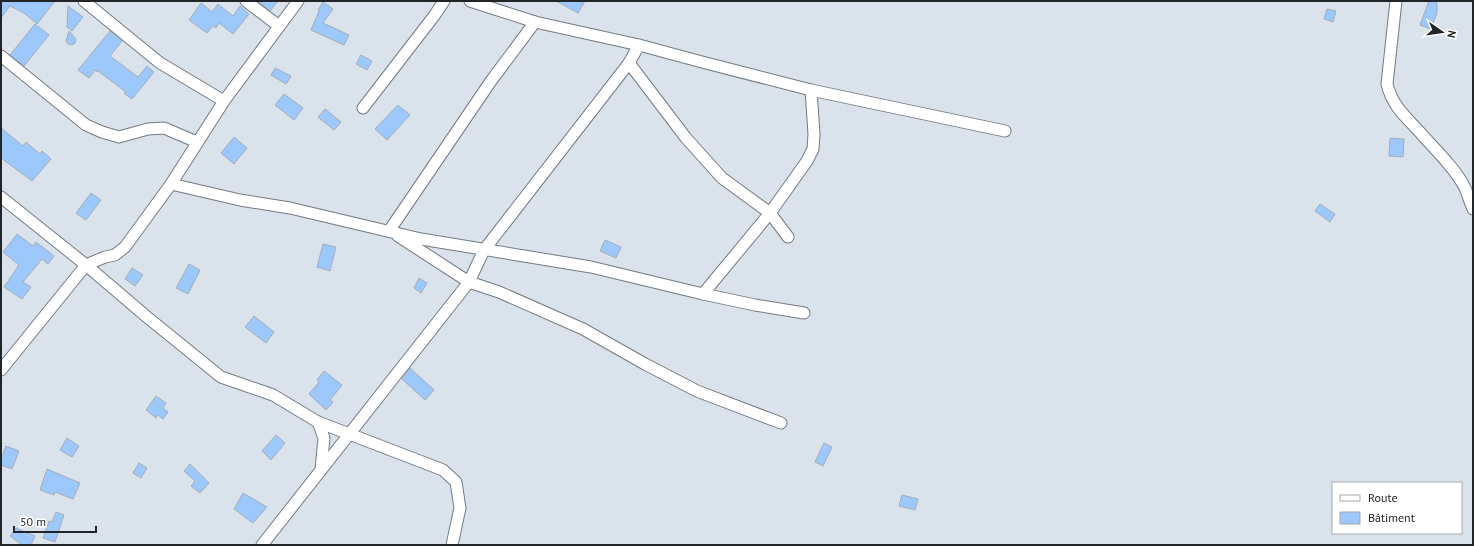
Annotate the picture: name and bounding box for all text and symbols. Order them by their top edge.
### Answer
north arrow [1422,12,1462,52]
text: N [1444,29,1459,39]
legend [1332,482,1462,534]
text: Route [1368,490,1398,505]
scale bar [14,508,96,534]
text: Bâtiment [1368,510,1415,525]
text: 50 m [20,514,46,529]

